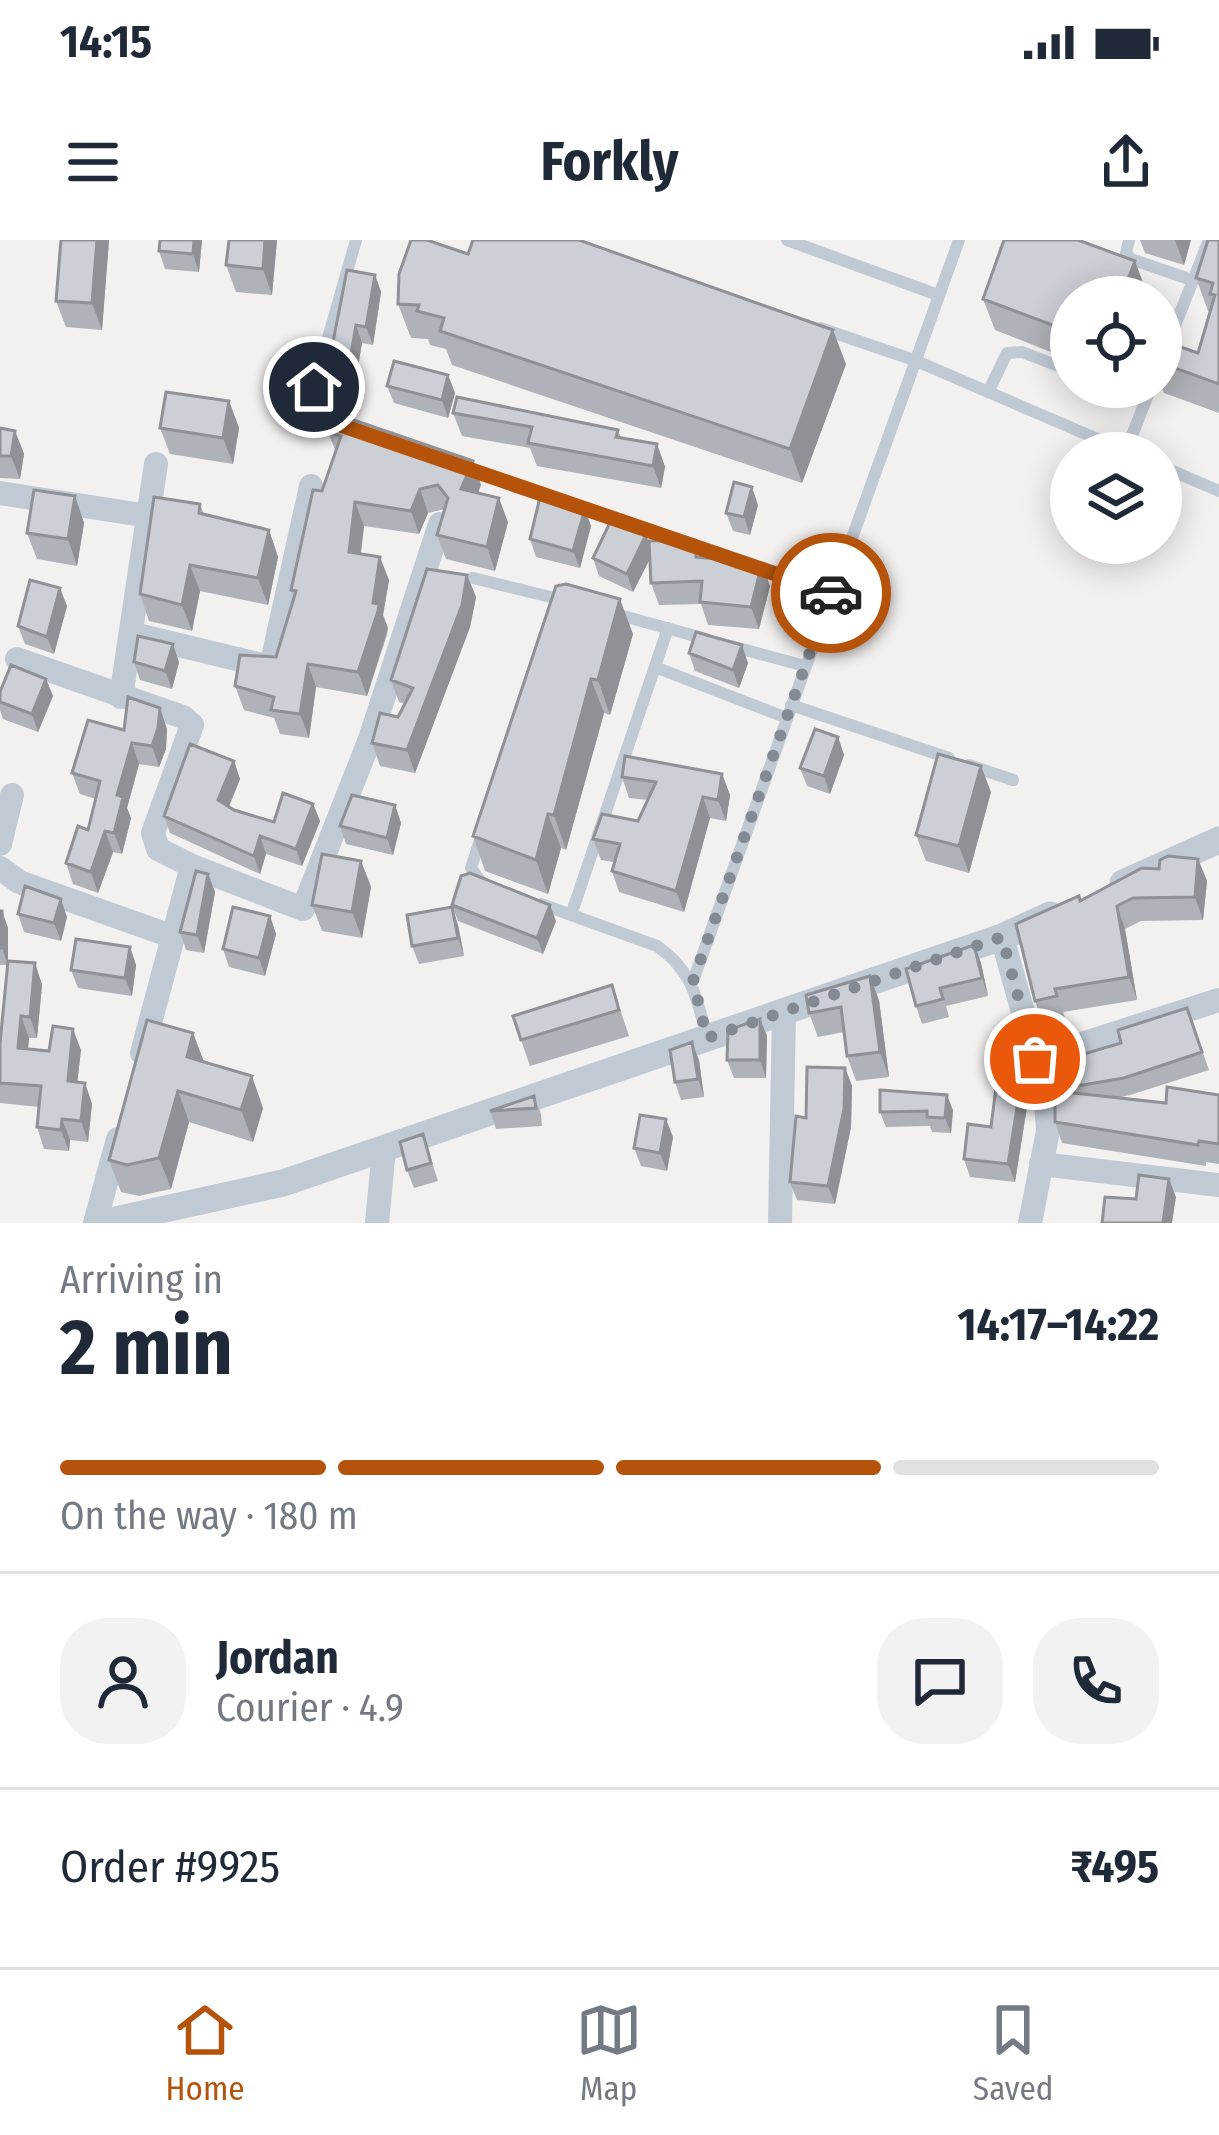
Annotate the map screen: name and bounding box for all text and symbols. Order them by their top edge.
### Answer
text: 14:15 [60,15,152,69]
icon: menu [60,129,126,195]
icon: share [1093,129,1159,195]
text: Forkly [541,130,678,194]
map controls [1050,276,1182,564]
button: locate [1050,276,1182,408]
pin [263,336,365,438]
icon: home [281,354,347,420]
button: layers [1050,432,1182,564]
courier [771,533,891,653]
icon: car [798,560,864,626]
pin [984,1008,1086,1110]
icon: bag [1002,1026,1068,1092]
text: Arriving in [60,1257,223,1303]
text: 14:17–14:22 [957,1298,1159,1352]
text: 2 min [60,1301,233,1395]
text: On the way · 180 m [60,1493,358,1539]
button: person [60,1618,186,1744]
button: chat [877,1618,1003,1744]
button: phone [1033,1618,1159,1744]
text: Jordan [216,1631,339,1685]
text: Courier · 4.9 [216,1685,404,1731]
text: Order #9925 [60,1840,280,1894]
text: ₹495 [1070,1840,1159,1894]
tab: Home [166,1997,245,2109]
tab: Map [576,1997,642,2109]
tab: Saved [973,1997,1053,2109]

